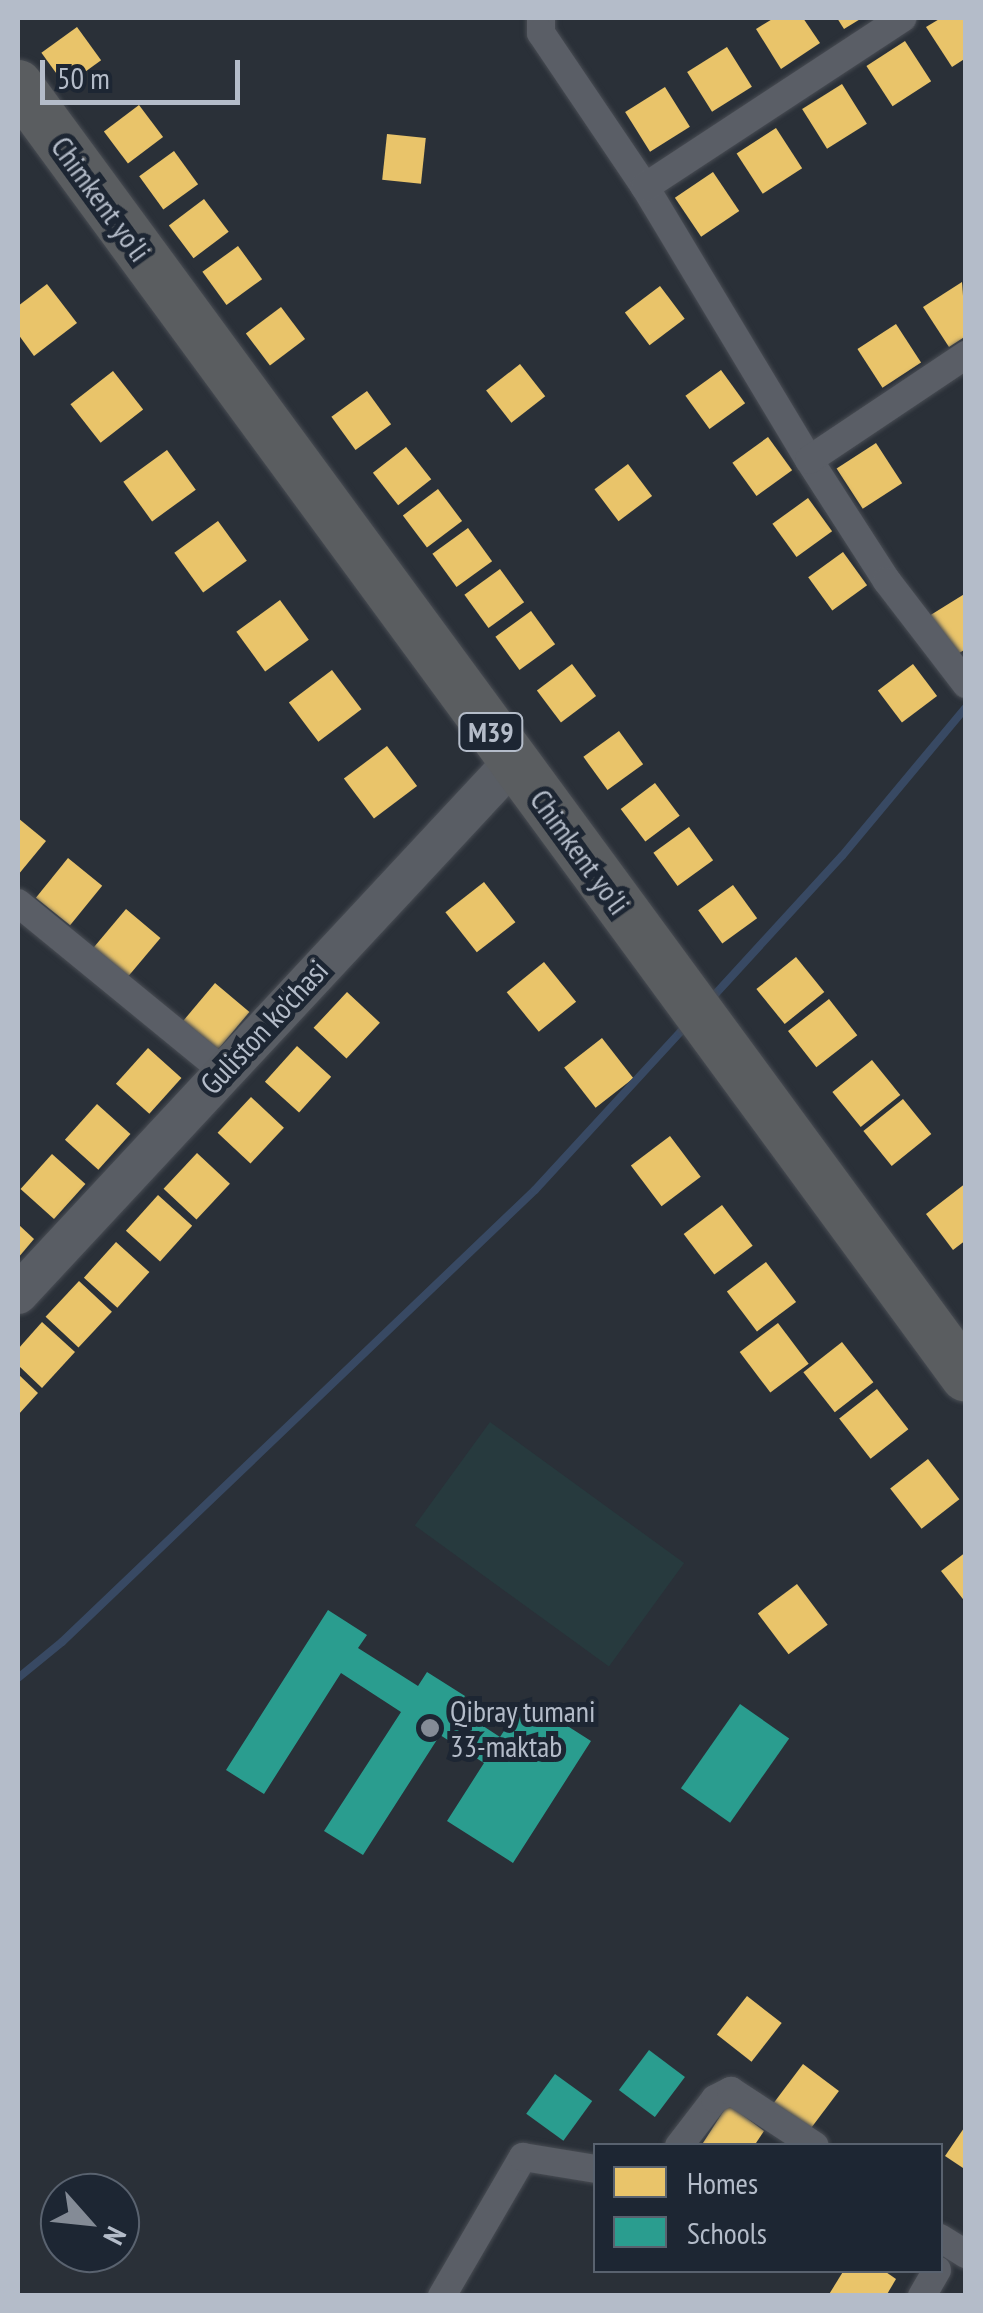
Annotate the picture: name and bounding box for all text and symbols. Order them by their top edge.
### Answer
scale bar [45,40,245,102]
text: 50 m [57,58,110,97]
street label: Chimkent yo‘li [44,129,158,269]
road number: M39 [456,709,526,755]
street label: Chimkent yo‘li [523,782,637,922]
street label: Guliston ko'chasi [193,952,335,1102]
place label: Qibray tumani 33-maktab [450,1693,596,1764]
marker: Qibray tumani 33-maktab [419,1717,441,1739]
legend [593,2143,943,2273]
text: Homes [687,2163,758,2202]
north arrow [40,2173,140,2273]
text: Schools [687,2213,767,2252]
text: N [95,2221,135,2251]

